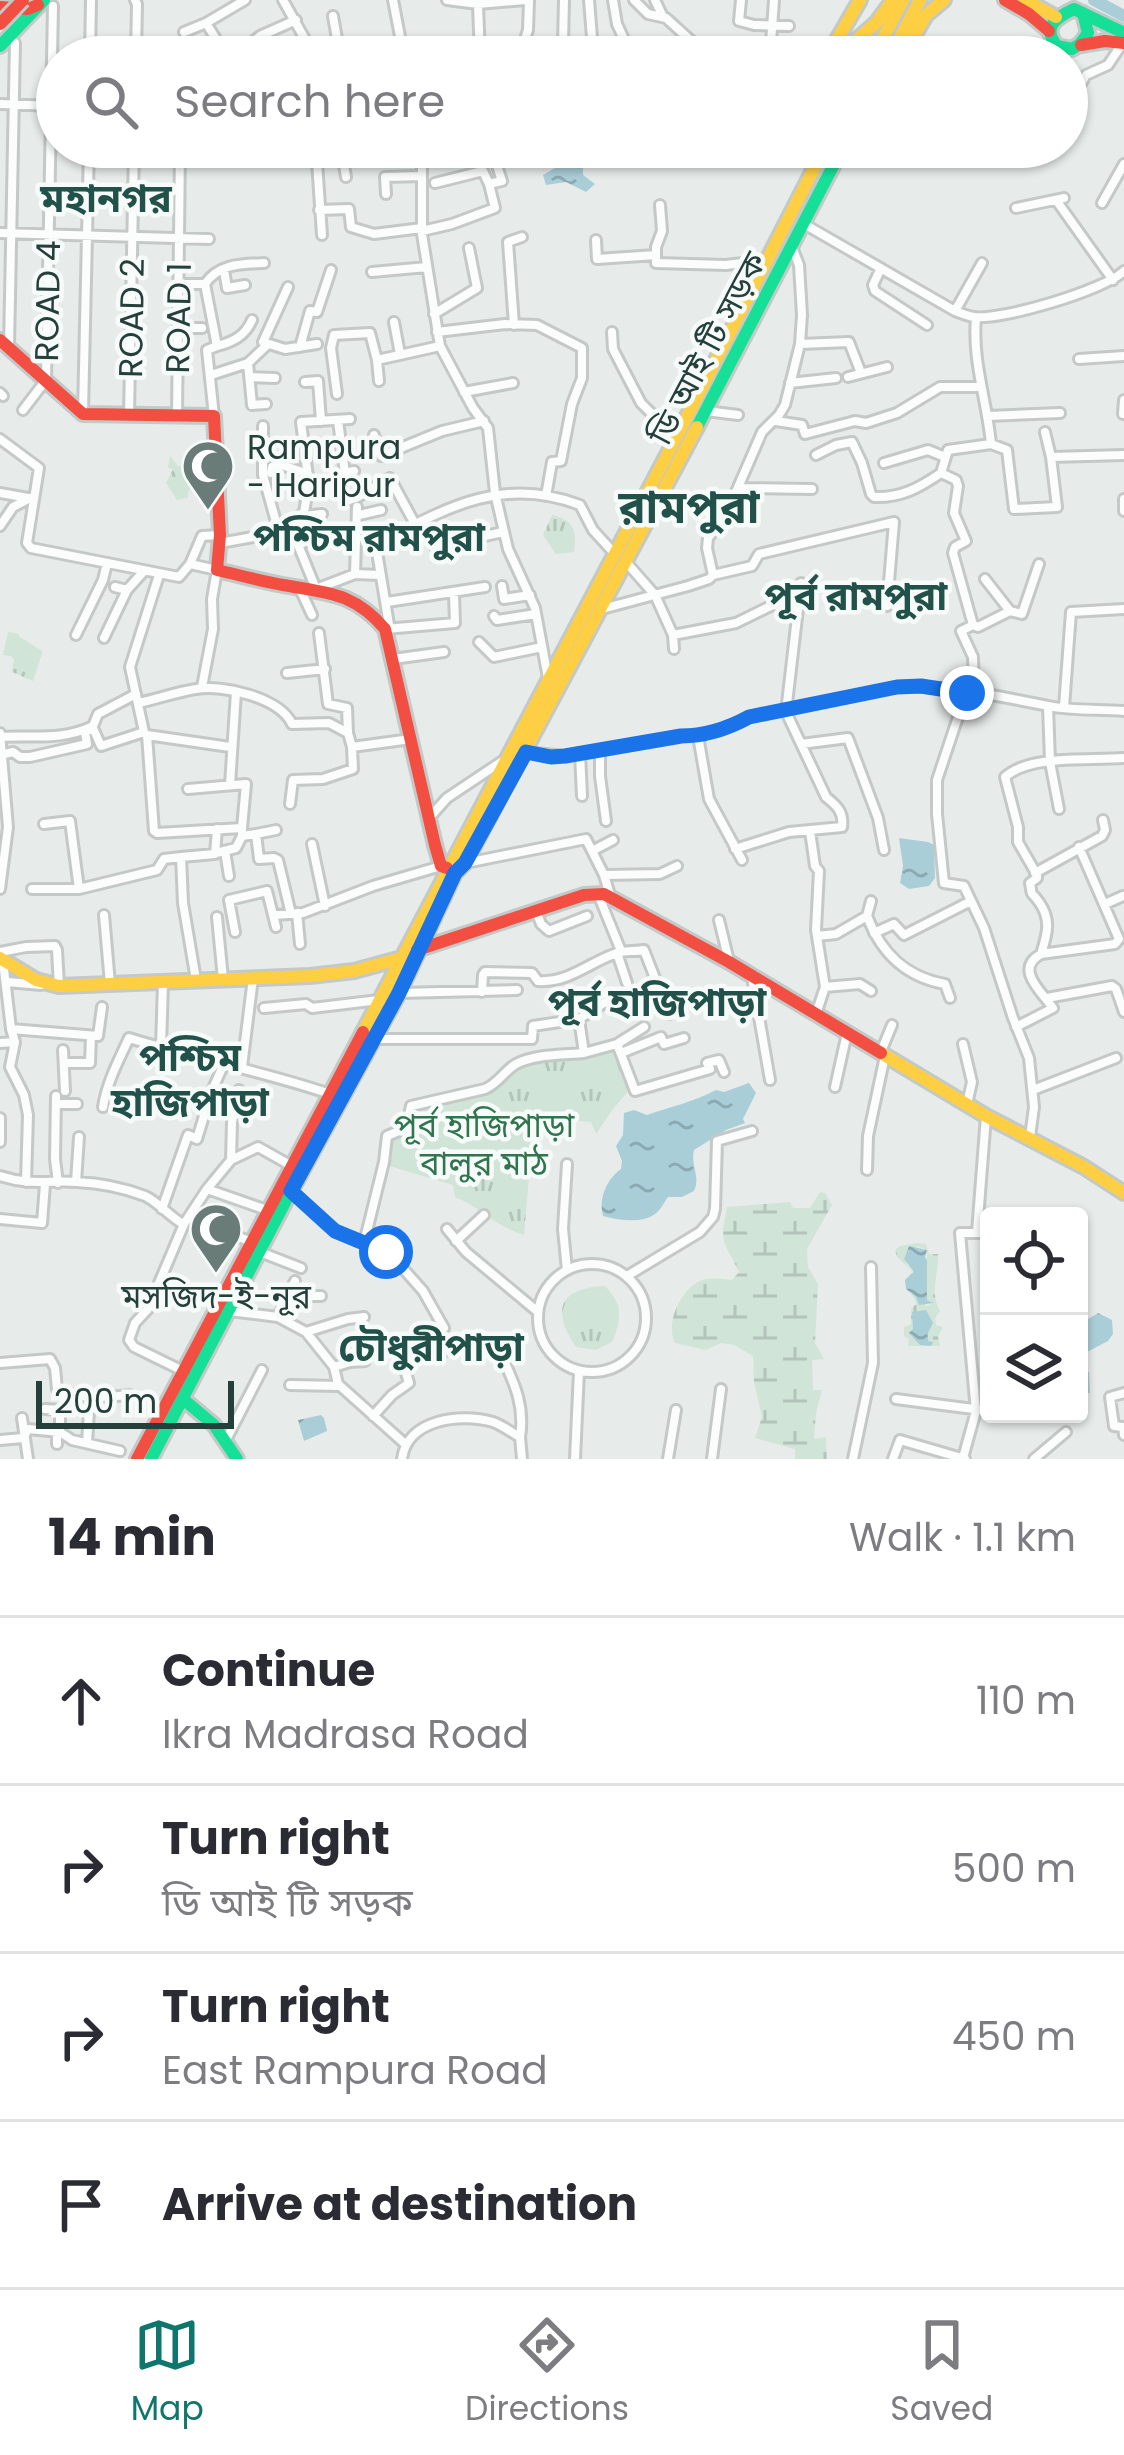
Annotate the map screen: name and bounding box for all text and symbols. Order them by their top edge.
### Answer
search box [36,36,1088,168]
icon: search [78,69,144,135]
text: Search here [174,70,445,133]
district label: মহানগর [39,171,172,226]
street label: ROAD 4 [23,240,72,362]
street label: ডি আই টি সড়ক [636,243,778,454]
street label: ROAD 2 [107,258,156,378]
street label: ROAD 1 [154,262,203,374]
place label: Rampura - Haripur [247,424,401,509]
mosque icon: Rampura - Haripur [180,438,236,512]
district label: রামপুরা [618,476,761,539]
district label: পশ্চিম রামপুরা [253,510,486,565]
district label: পূর্ব রামপুরা [765,569,948,624]
route end [940,666,994,720]
district label: পূর্ব হাজিপাড়া [548,975,767,1030]
district label: পশ্চিম হাজিপাড়া [110,1030,270,1130]
park label: পূর্ব হাজিপাড়া বালুর মাঠ [394,1102,575,1187]
mosque icon: মসজিদ-ই-নূর [188,1201,244,1275]
map controls [980,1207,1088,1423]
button: locate [980,1207,1088,1315]
route start [359,1225,413,1279]
place label: মসজিদ-ই-নূর [120,1273,311,1320]
button: layers [980,1315,1088,1423]
district label: চৌধুরীপাড়া [338,1320,525,1375]
scale bar [36,1375,234,1428]
text: 200 m [54,1378,157,1425]
text: 14 min [48,1501,216,1573]
text: Walk · 1.1 km [849,1510,1076,1565]
text: Continue [162,1639,375,1702]
icon: ahead [48,1668,114,1734]
text: 110 m [976,1673,1076,1728]
text: Ikra Madrasa Road [162,1707,529,1762]
text: Turn right [162,1807,390,1870]
icon: right [48,1836,114,1902]
text: 500 m [952,1841,1076,1896]
text: ডি আই টি সড়ক [162,1875,413,1930]
text: Turn right [162,1975,390,2038]
icon: right [48,2004,114,2070]
text: 450 m [952,2009,1076,2064]
text: East Rampura Road [162,2043,548,2098]
icon: arrive [48,2172,114,2238]
text: Arrive at destination [162,2173,637,2236]
tab: Map [131,2312,204,2434]
tab: Directions [465,2312,629,2434]
tab: Saved [890,2312,993,2434]

